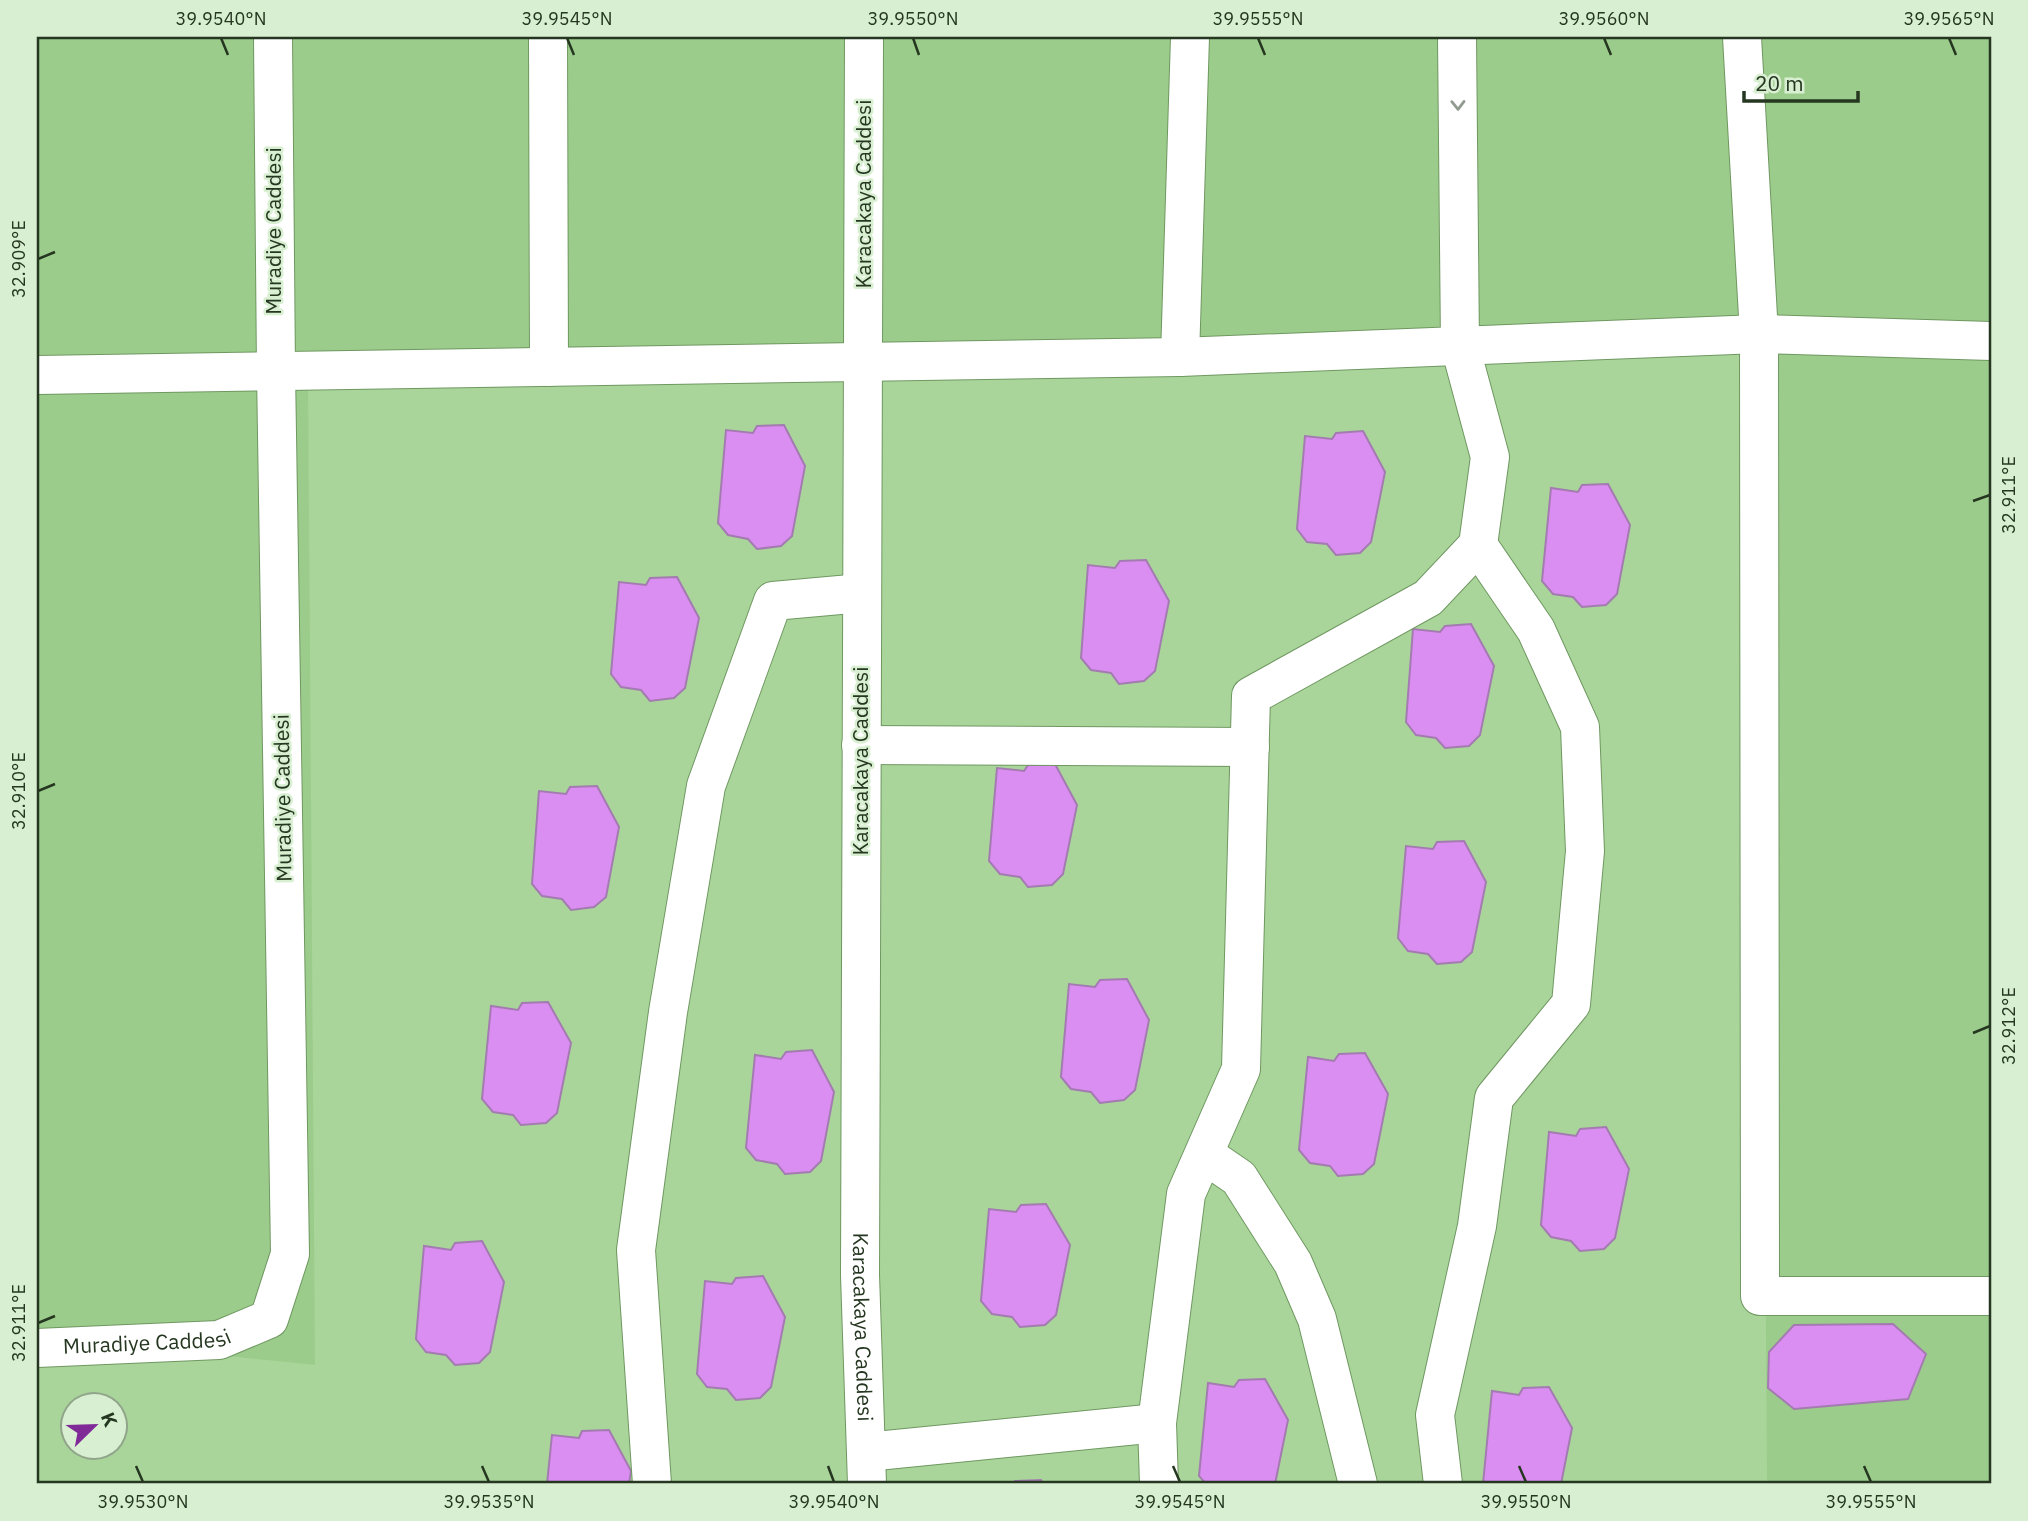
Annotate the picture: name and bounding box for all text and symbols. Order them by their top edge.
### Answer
text: 39.9540°N [176,7,266,30]
text: 39.9545°N [522,7,612,30]
text: 39.9550°N [868,7,958,30]
text: 39.9555°N [1213,7,1303,30]
text: 39.9560°N [1559,7,1649,30]
text: 39.9565°N [1904,7,1994,30]
scale bar [1744,60,1858,104]
text: 20 m [1755,69,1804,97]
street label: Karacakaya Caddesi [849,100,877,288]
one-way arrow [1450,100,1466,111]
street label: Muradiye Caddesi [259,147,287,315]
text: 32.909°E [7,220,30,298]
text: 32.911°E [1997,456,2020,534]
street label: Karacakaya Caddesi [846,667,874,855]
street label: Muradiye Caddesi [267,714,297,882]
text: 32.910°E [7,752,30,830]
text: 32.912°E [1997,987,2020,1065]
street label: Karacakaya Caddesi [847,1232,880,1422]
text: 32.911°E [7,1284,30,1362]
street label: Muradiye Caddesi [62,1322,235,1360]
north arrow [60,1392,130,1462]
text: K [96,1409,123,1430]
text: 39.9530°N [98,1490,188,1513]
text: 39.9535°N [444,1490,534,1513]
text: 39.9540°N [789,1490,879,1513]
text: 39.9545°N [1135,1490,1225,1513]
text: 39.9550°N [1481,1490,1571,1513]
text: 39.9555°N [1826,1490,1916,1513]

